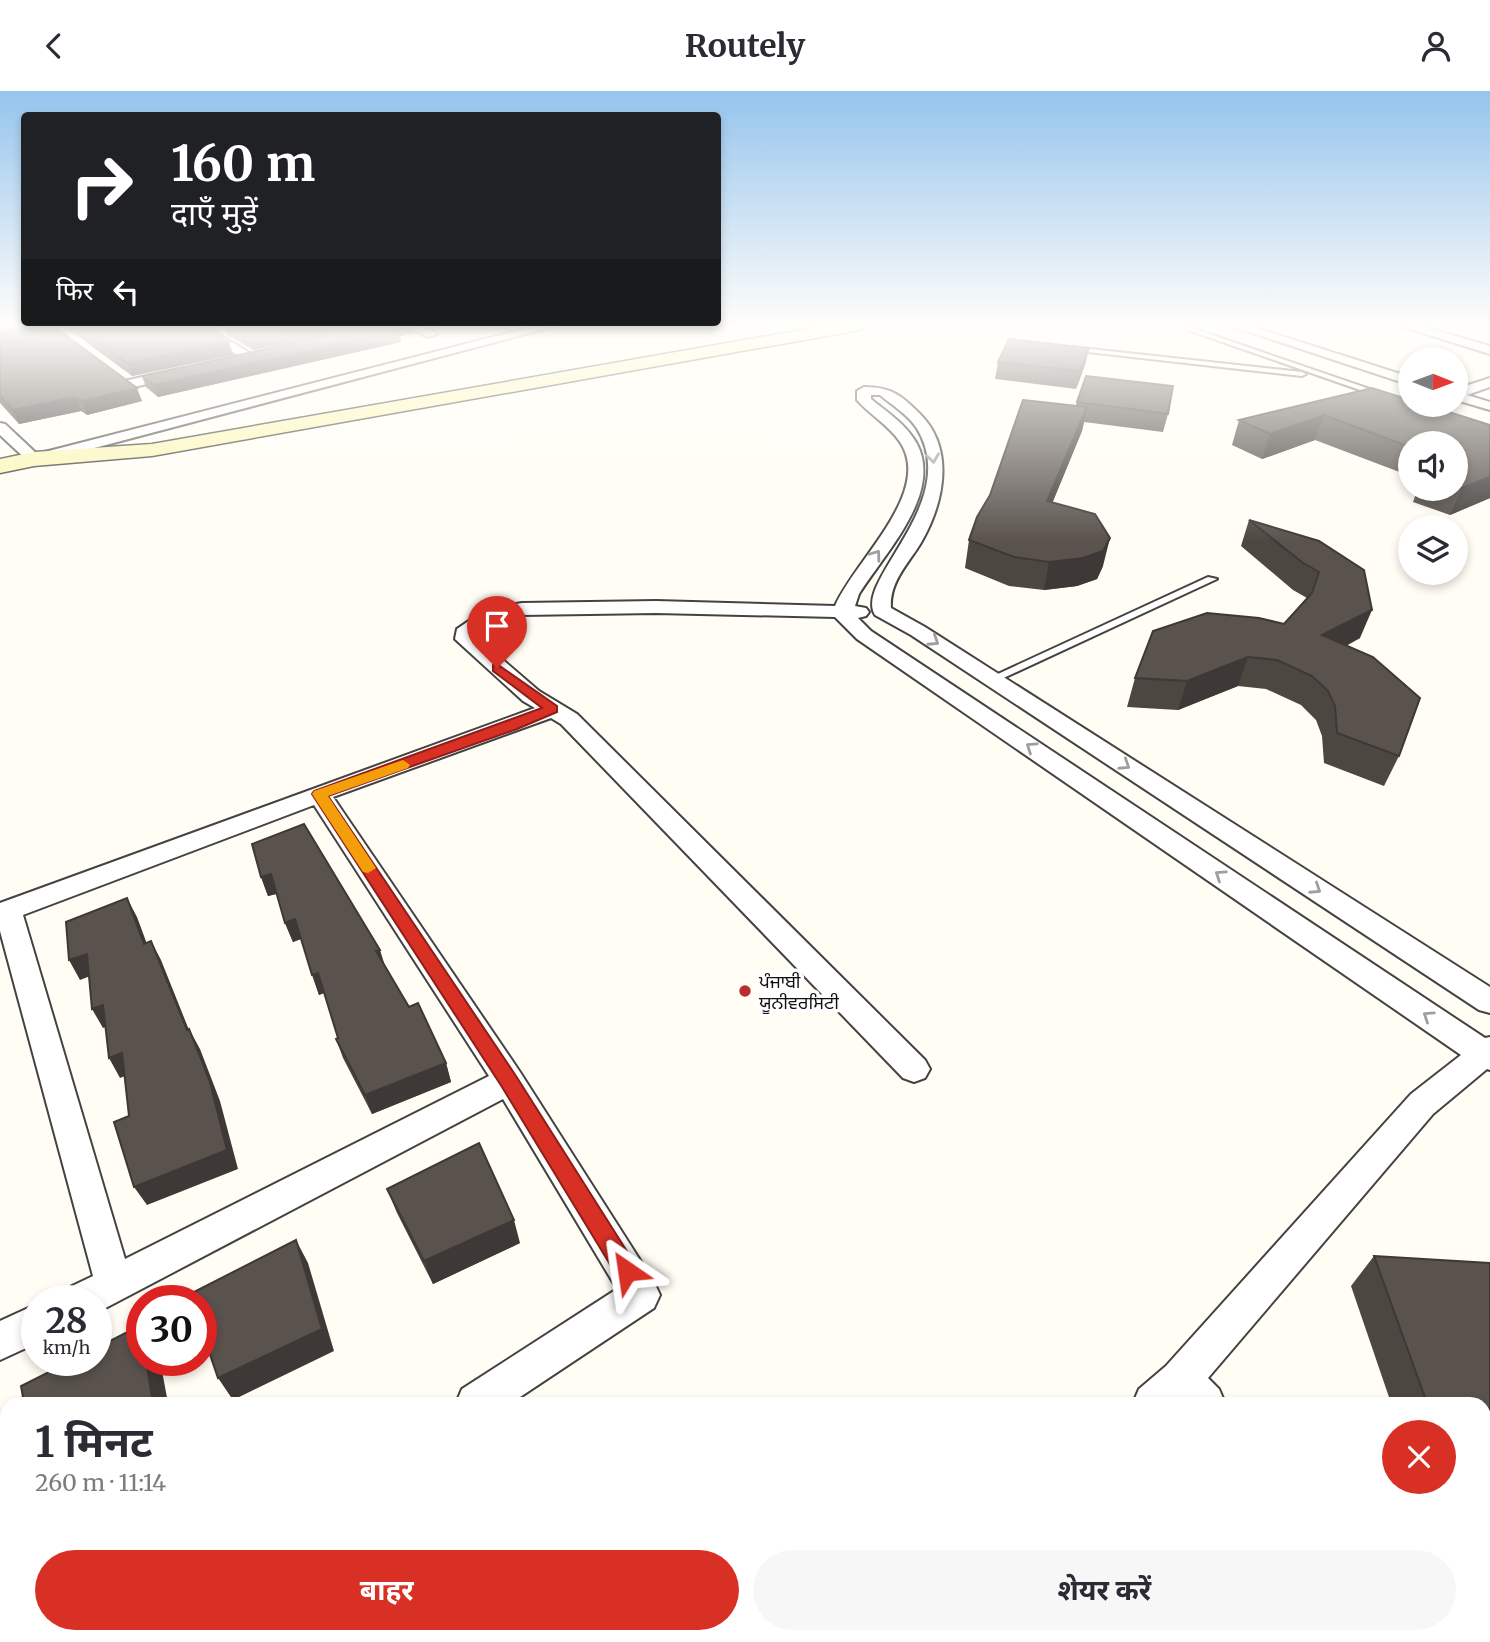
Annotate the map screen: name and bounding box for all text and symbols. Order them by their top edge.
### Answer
text: Routely [685,26,805,66]
icon: back [35,27,73,65]
icon: person [1417,27,1455,65]
text: 160 m [171,133,315,194]
icon: right [56,140,147,231]
text: दाएँ मुड़ें [171,194,258,234]
icon: left [107,273,145,311]
text: फिर [56,274,93,307]
north arrow [1398,347,1468,417]
map controls [1398,347,1468,585]
button: sound [1398,431,1468,501]
one-way arrow [925,452,940,464]
button: layers [1398,515,1468,585]
one-way arrow [868,550,880,562]
pin [467,596,527,668]
icon: arrive [478,607,516,645]
one-way arrow [926,633,939,645]
one-way arrow [1026,743,1039,755]
one-way arrow [1117,757,1130,770]
one-way arrow [1214,870,1227,883]
one-way arrow [1308,881,1321,893]
place label: ਪੰਜਾਬੀ ਯੂਨੀਵਰਸਿਟੀ [758,970,839,1015]
marker: ਪੰਜਾਬੀ ਯੂਨੀਵਰਸਿਟੀ [737,983,753,999]
one-way arrow [1423,1012,1436,1024]
position arrow [590,1234,664,1308]
speed limit sign: 30 [126,1285,217,1376]
text: 28 [45,1299,88,1343]
text: km/h [43,1336,90,1359]
text: 1 मिनट [35,1416,153,1468]
button: close [1382,1420,1456,1494]
text: 260 m · 11:14 [35,1468,166,1497]
button: बाहर [35,1550,739,1630]
button: शेयर करें [753,1550,1456,1630]

